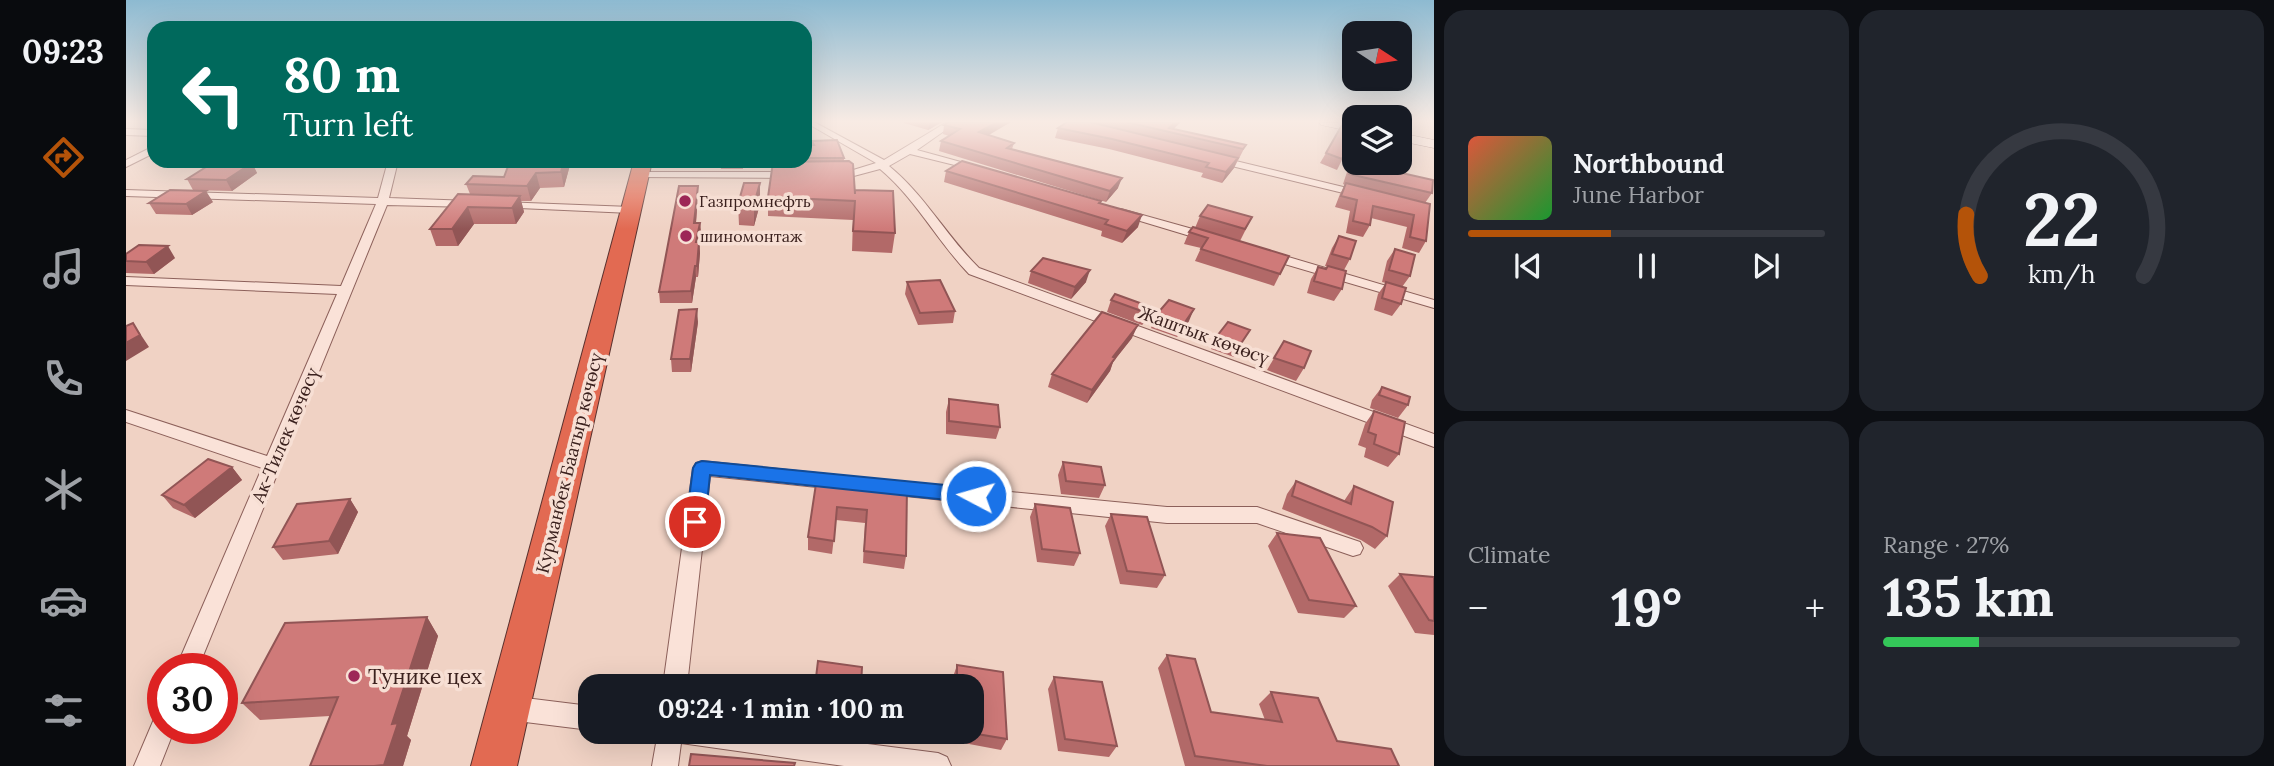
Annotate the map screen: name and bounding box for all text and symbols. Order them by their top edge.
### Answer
north arrow [1342,21,1412,91]
map controls [1342,21,1412,175]
text: 09:23 [22,31,104,72]
text: 80 m [283,43,400,105]
icon: left [168,49,259,140]
text: Turn left [283,104,413,145]
button: layers [1342,105,1412,175]
icon: directions [39,133,88,182]
text: Northbound [1573,147,1724,180]
text: 22 [2023,174,2100,267]
text: June Harbor [1573,180,1704,209]
place label: Газпромнефть [699,191,811,211]
marker: Газпромнефть [677,193,693,209]
place label: шиномонтаж [700,226,803,246]
marker: шиномонтаж [678,228,694,244]
icon: music [39,244,88,293]
icon: previous [1509,247,1547,285]
icon: pause [1628,247,1666,285]
icon: next [1747,247,1785,285]
text: km/h [2028,258,2095,290]
street label: Жаштык көчөсү [1135,301,1273,370]
street label: Курманбек Баатыр көчөсү [530,349,608,576]
icon: phone [39,354,88,403]
street label: Ак-Тилек көчөсү [246,363,324,507]
position arrow [939,459,1013,533]
icon: climate [39,465,88,514]
pin [665,492,725,552]
icon: arrive [676,503,714,541]
text: Range · 27% [1883,530,2009,559]
text: Climate [1468,540,1550,569]
text: 135 km [1883,564,2054,630]
text: 19° [1611,574,1682,640]
icon: car [39,576,88,625]
text: − [1468,584,1488,632]
text: + [1805,584,1825,632]
speed limit sign: 30 [147,653,238,744]
place label: Тунике цех [368,663,482,690]
marker: Тунике цех [346,668,362,684]
icon: filters [39,686,88,735]
text: 09:24 · 1 min · 100 m [658,692,904,725]

